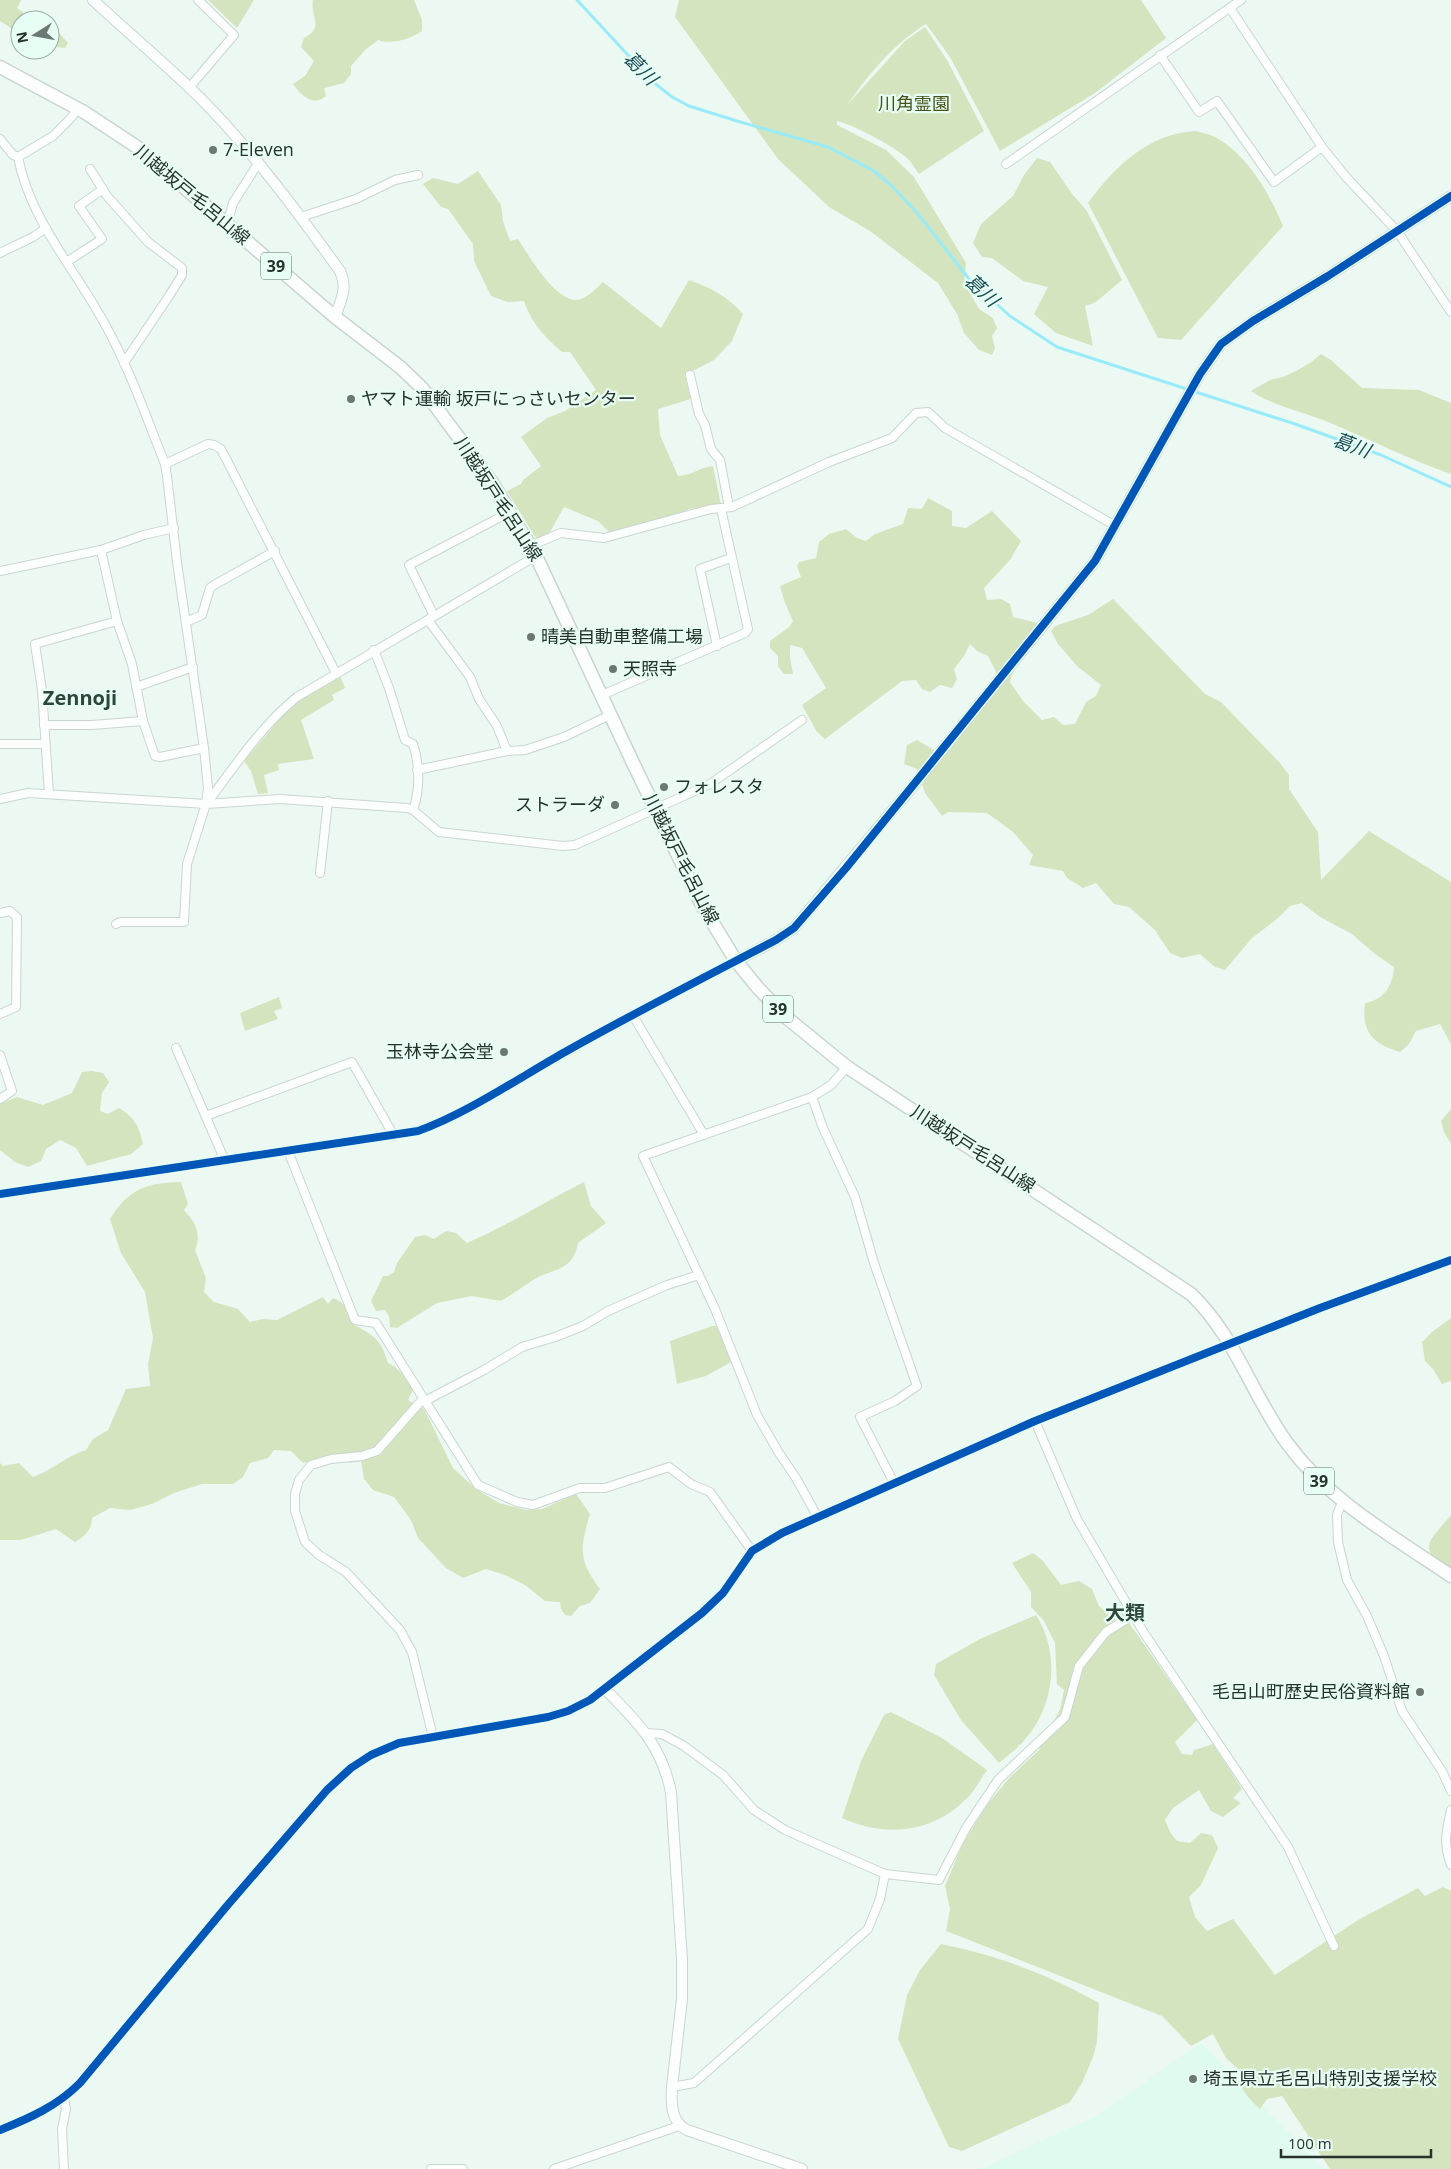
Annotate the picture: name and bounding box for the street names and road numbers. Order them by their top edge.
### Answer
street label: 川越坂戸毛呂山線 [130,139,256,250]
road number: 39 [261,252,291,280]
street label: 川越坂戸毛呂山線 [450,432,548,565]
street label: 川越坂戸毛呂山線 [639,789,725,928]
road number: 39 [763,996,793,1022]
street label: 川越坂戸毛呂山線 [907,1099,1040,1197]
road number: 39 [1304,1468,1334,1494]

